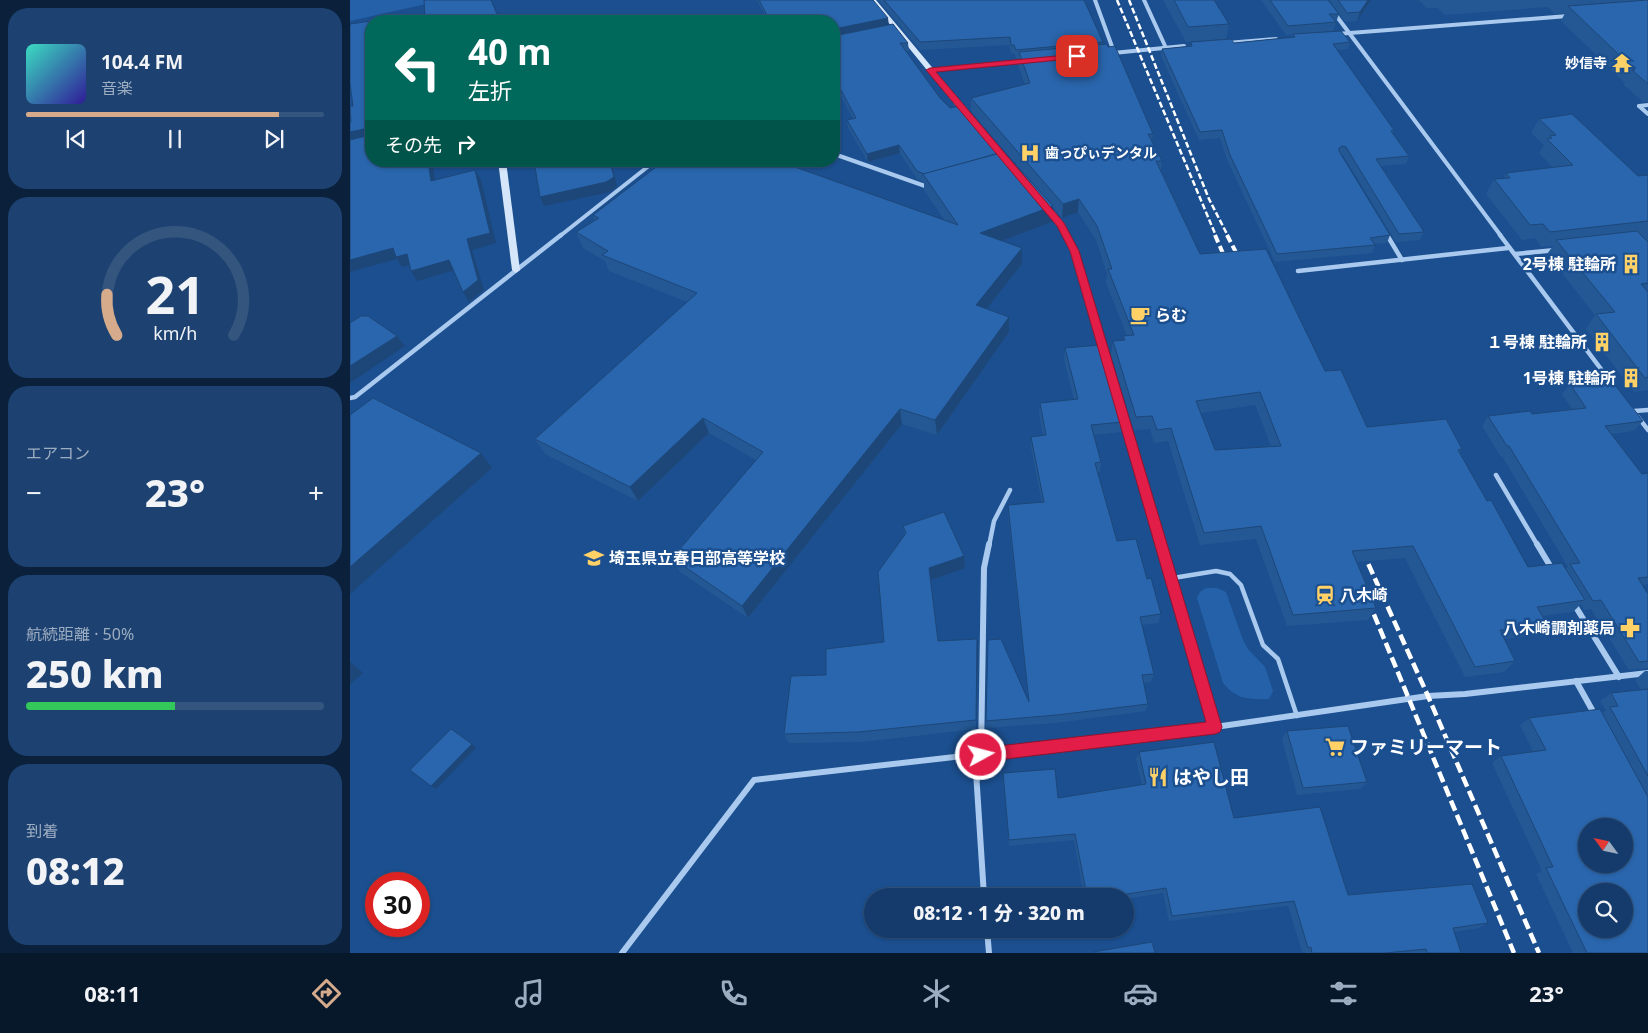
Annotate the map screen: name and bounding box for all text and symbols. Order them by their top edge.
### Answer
text: 40 m [468,28,551,75]
icon: left [385,35,450,100]
pin [1056,35,1098,77]
icon: arrive [1063,42,1091,70]
text: 104.4 FM [101,49,183,75]
temple icon: 妙信寺 [1611,52,1633,74]
place label: 妙信寺 [1565,53,1607,72]
text: 左折 [468,75,512,105]
text: 音楽 [101,77,133,99]
icon: previous [62,125,90,153]
icon: pause [161,125,189,153]
icon: next [260,125,288,153]
icon: right [452,130,480,158]
text: その先 [385,132,442,158]
hospital icon: 歯っぴぃデンタル [1019,142,1041,164]
place label: 歯っぴぃデンタル [1045,143,1157,162]
place label: 2号棟 駐輪所 [1523,253,1616,275]
building icon: 2号棟 駐輪所 [1620,253,1642,275]
text: 21 [145,258,205,329]
cafe icon: らむ [1129,304,1151,326]
place label: らむ [1155,304,1187,326]
text: km/h [153,321,197,345]
place label: １号棟 駐輪所 [1487,331,1587,353]
building icon: １号棟 駐輪所 [1591,331,1613,353]
place label: 1号棟 駐輪所 [1523,367,1616,389]
building icon: 1号棟 駐輪所 [1620,367,1642,389]
text: エアコン [26,442,90,464]
text: 23° [145,466,205,518]
text: − [26,473,42,511]
text: + [308,473,324,511]
school or university icon: 埼玉県立春日部高等学校 [583,547,605,569]
place label: 埼玉県立春日部高等学校 [609,547,785,569]
station icon: 八木崎 [1314,584,1336,606]
place label: 八木崎 [1340,584,1388,606]
place label: 八木崎調剤薬局 [1503,617,1615,639]
pharmacy icon: 八木崎調剤薬局 [1619,617,1641,639]
text: 航続距離 · 50% [26,623,134,645]
text: 250 km [26,647,164,699]
position arrow [954,728,1006,780]
place label: ファミリーマート [1350,734,1502,760]
supermarket icon: ファミリーマート [1324,736,1346,758]
place label: はやし田 [1173,764,1249,790]
restaurant icon: はやし田 [1147,766,1169,788]
north arrow [1578,818,1632,872]
map controls [1578,818,1633,938]
text: 到着 [26,820,58,842]
text: 08:12 [26,844,125,896]
speed limit sign: 30 [365,872,430,937]
button: search [1578,883,1633,938]
text: 08:12 · 1 分 · 320 m [913,900,1085,926]
icon: directions [309,976,344,1011]
icon: music [512,976,547,1011]
icon: phone [716,976,751,1011]
icon: climate [919,976,954,1011]
icon: car [1123,976,1158,1011]
icon: filters [1326,976,1361,1011]
text: 08:11 [84,978,141,1008]
text: 23° [1529,978,1564,1008]

